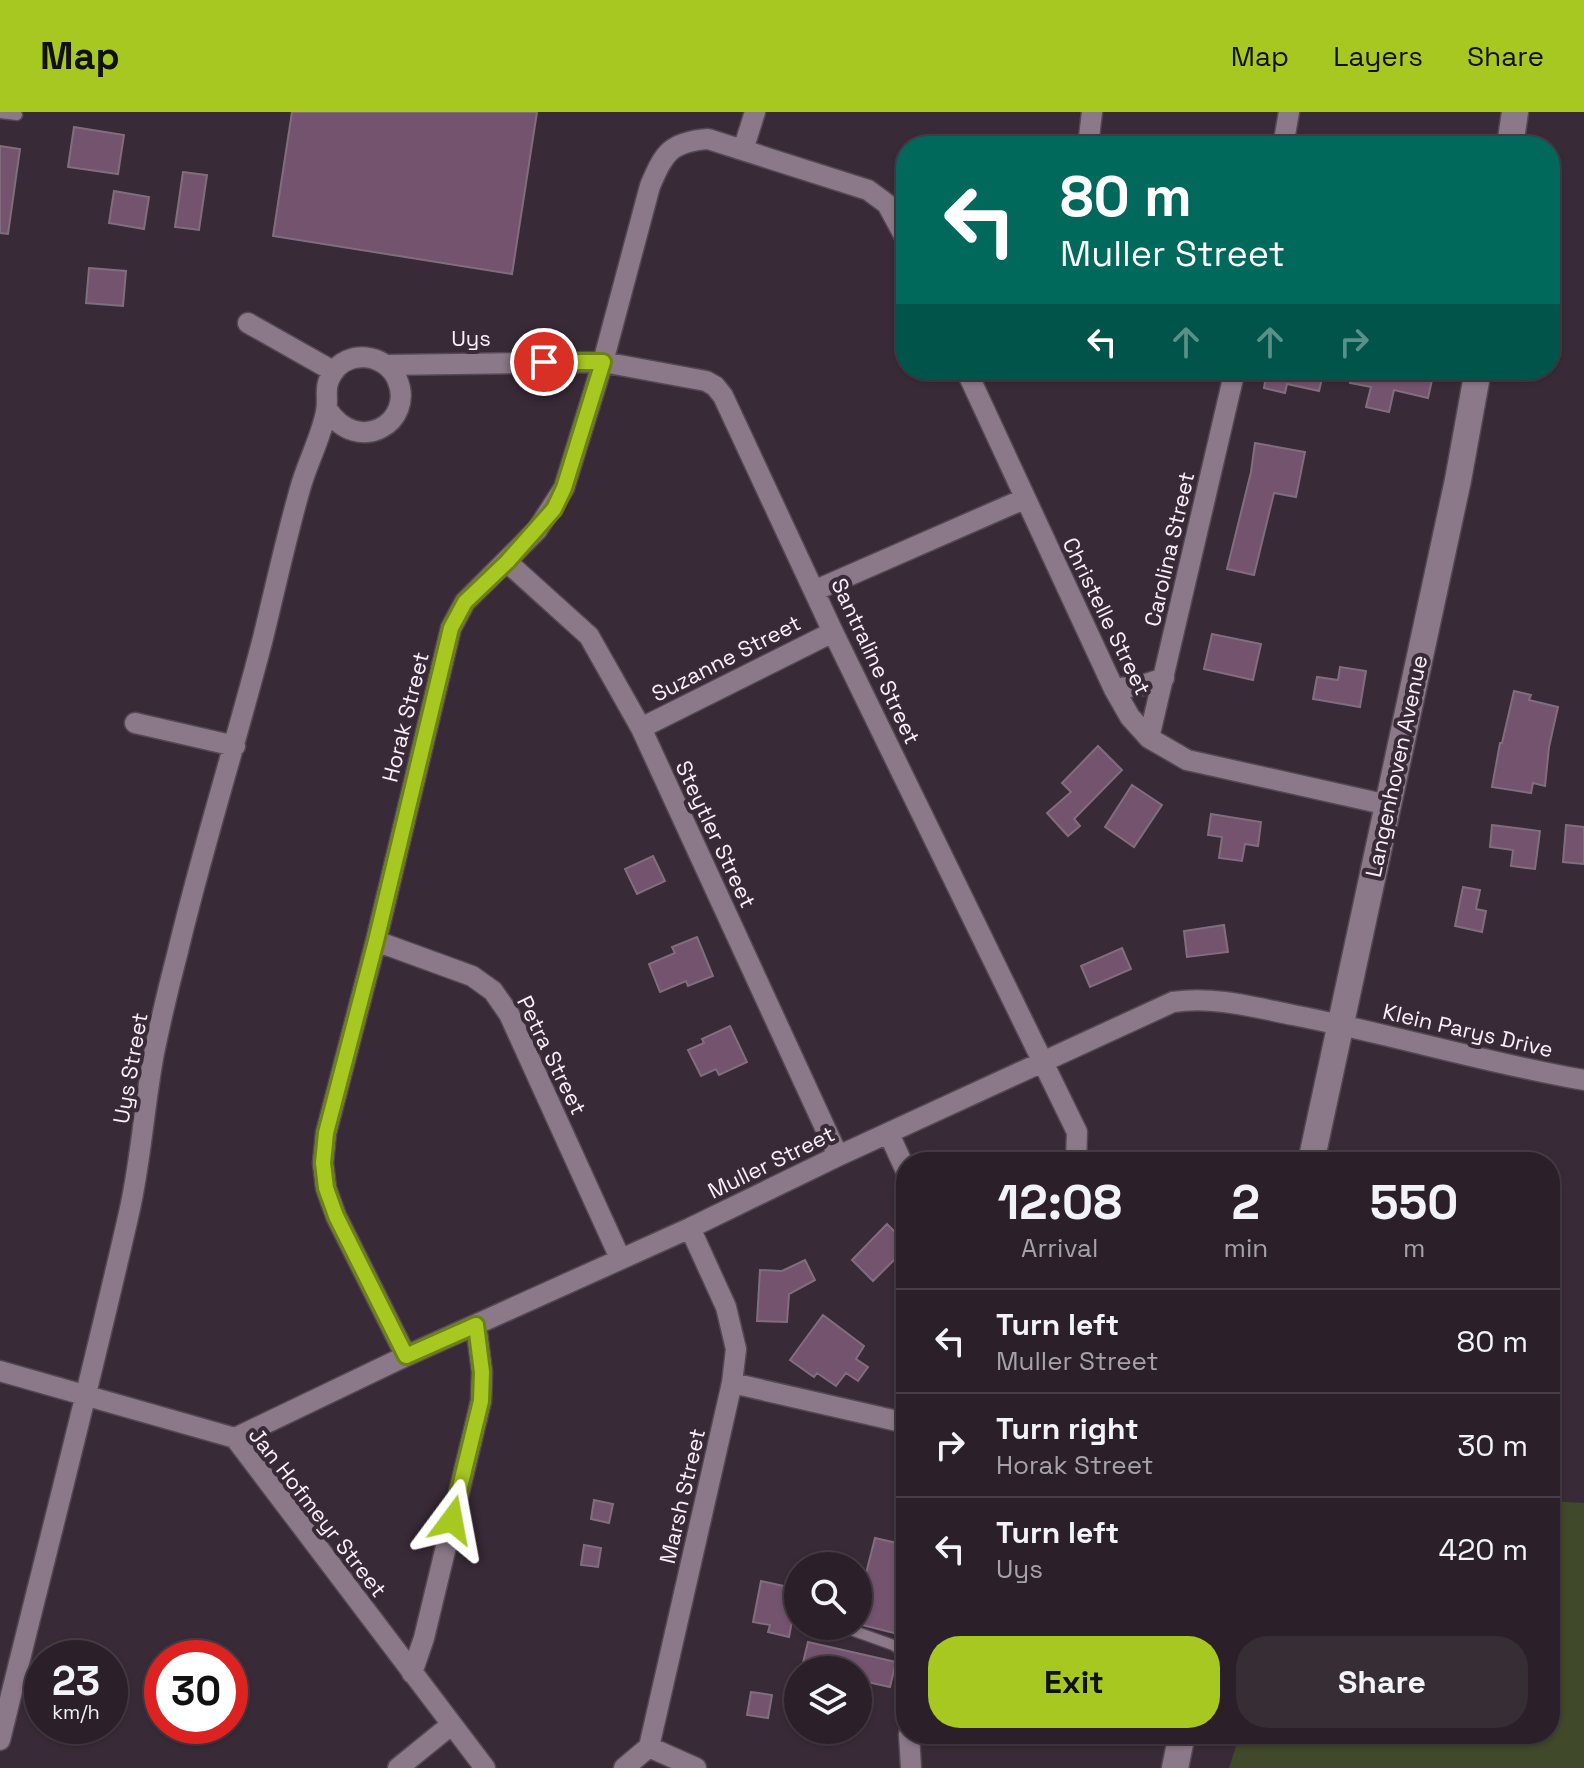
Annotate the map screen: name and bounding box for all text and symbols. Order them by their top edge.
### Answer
text: Map [40,32,120,80]
text: Map [1231,38,1289,74]
text: Layers [1333,38,1423,74]
text: Share [1467,38,1544,74]
text: 80 m [1060,161,1192,232]
icon: left [928,168,1032,272]
text: Muller Street [1060,231,1285,277]
icon: left [1080,320,1124,364]
icon: ahead [1164,320,1208,364]
icon: ahead [1248,320,1292,364]
icon: right [1332,320,1376,364]
street label: Uys [451,324,491,352]
pin [510,328,578,396]
icon: arrive [522,340,566,384]
street label: Carolina Street [1138,469,1200,629]
street label: Christelle Street [1057,533,1157,699]
street label: Santraline Street [825,573,927,749]
street label: Suzanne Street [647,608,805,708]
street label: Horak Street [375,649,435,785]
street label: Langenhoven Avenue [1359,652,1433,880]
street label: Steytler Street [670,756,762,912]
street label: Petra Street [511,991,593,1119]
street label: Klein Parys Drive [1380,997,1556,1063]
street label: Uys Street [106,1010,154,1126]
street label: Muller Street [703,1119,839,1205]
text: 12:08 [998,1172,1122,1233]
text: 2 [1232,1172,1260,1233]
text: 550 [1370,1172,1458,1233]
text: Arrival [1021,1231,1098,1265]
text: min [1224,1231,1268,1265]
text: m [1403,1231,1425,1265]
text: Turn left [996,1305,1119,1344]
icon: left [928,1319,972,1363]
text: 80 m [1457,1322,1528,1361]
text: Muller Street [996,1344,1158,1378]
text: Turn right [996,1409,1139,1448]
street label: Jan Hofmeyr Street [243,1421,393,1603]
icon: right [928,1423,972,1467]
street label: Marsh Street [653,1426,711,1566]
text: 30 m [1457,1426,1528,1465]
text: Horak Street [996,1448,1154,1482]
position arrow [410,1478,494,1562]
text: Turn left [996,1513,1119,1552]
icon: left [928,1527,972,1571]
text: 420 m [1438,1530,1528,1569]
map controls [784,1552,872,1744]
button: search [784,1552,872,1640]
text: Uys [996,1552,1043,1586]
button: Exit [928,1636,1220,1728]
button: Share [1236,1636,1528,1728]
speed limit sign: 30 [144,1640,248,1744]
text: 23 [52,1656,100,1707]
button: layers [784,1656,872,1744]
text: km/h [52,1699,100,1725]

